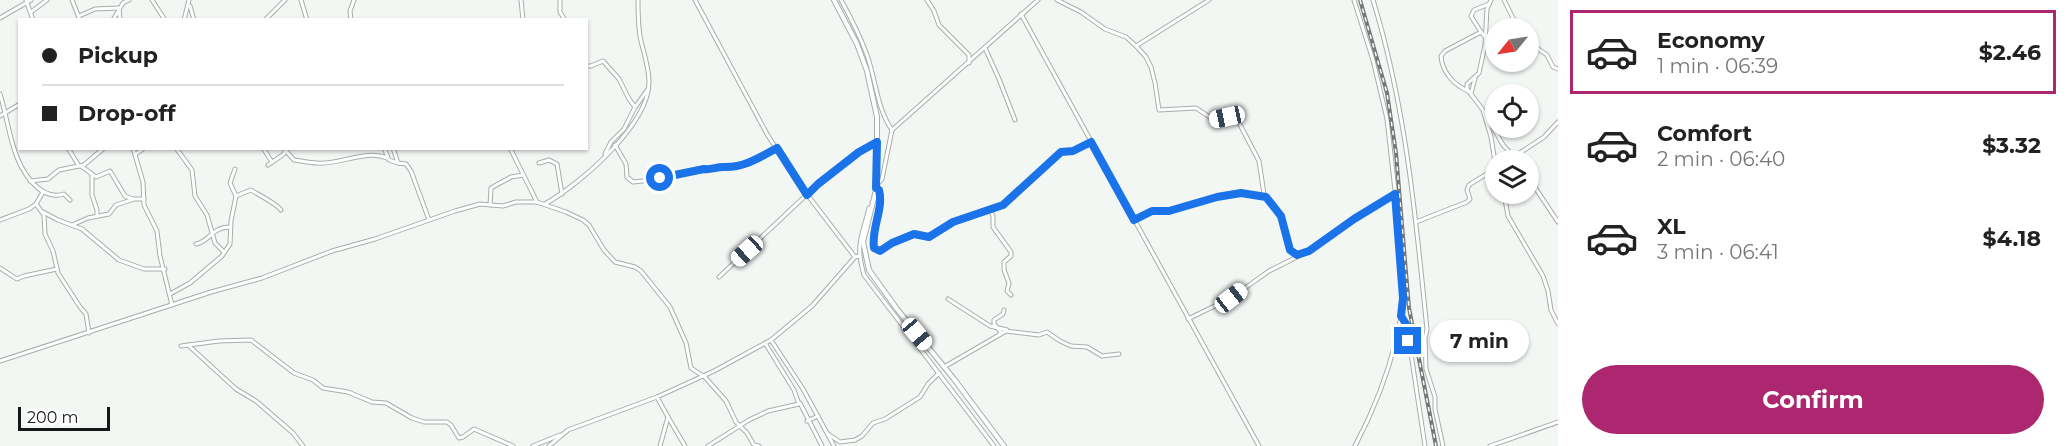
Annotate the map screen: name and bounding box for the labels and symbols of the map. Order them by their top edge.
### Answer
north arrow [1485,18,1539,72]
car [1208,104,1246,130]
route start [646,164,673,191]
car [728,232,766,270]
car [1211,280,1251,316]
car [899,314,935,354]
callout: 7 min [1429,320,1528,362]
route end [1394,327,1421,354]
scale bar [18,404,110,432]

